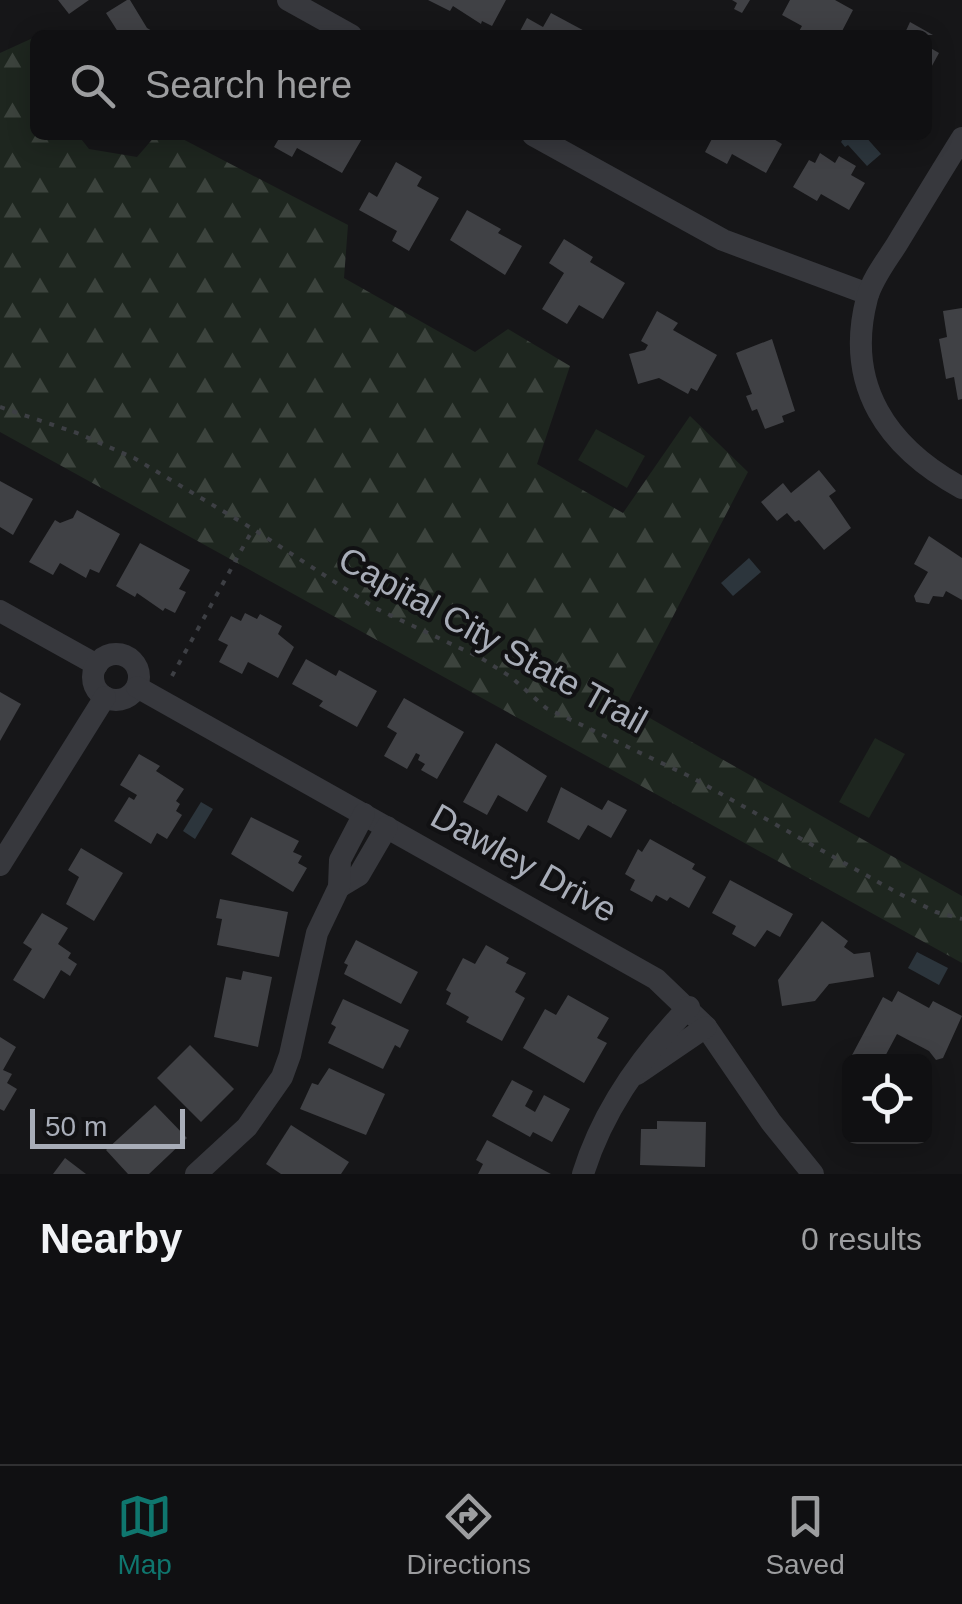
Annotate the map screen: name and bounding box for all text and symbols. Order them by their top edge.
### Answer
search box [30,30,932,140]
icon: search [65,58,120,113]
text: Search here [145,64,352,106]
street label: Capital City State Trail [332,539,654,741]
street label: Dawley Drive [425,796,624,930]
map controls [842,1054,932,1144]
button: locate [842,1054,932,1144]
scale bar [30,1104,185,1148]
text: 50 m [45,1111,107,1142]
text: Nearby [40,1215,182,1262]
text: 0 results [801,1221,922,1257]
tab: Map [117,1489,172,1581]
tab: Directions [407,1489,531,1581]
tab: Saved [765,1489,845,1581]

